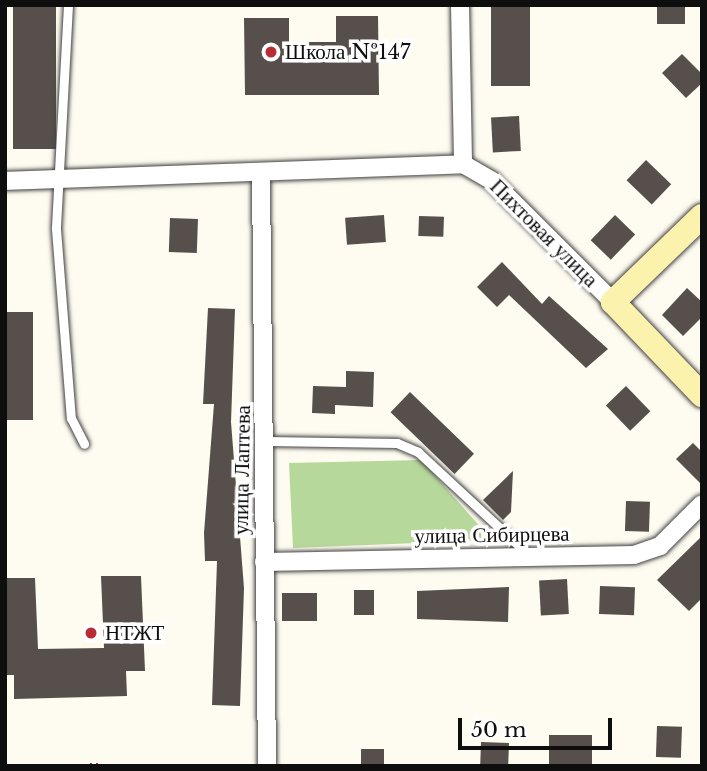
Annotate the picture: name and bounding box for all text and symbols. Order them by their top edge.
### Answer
place label: Школа №147 [285,39,411,65]
marker: Школа №147 [263,44,279,60]
street label: Пихтовая улица [485,174,603,292]
street label: улица Лаптева [228,405,256,535]
street label: улица Сибирцева [414,521,570,549]
place label: НТЖТ [105,620,164,646]
marker: НТЖТ [83,625,99,641]
scale bar [462,704,616,748]
text: 50 m [471,717,526,743]

